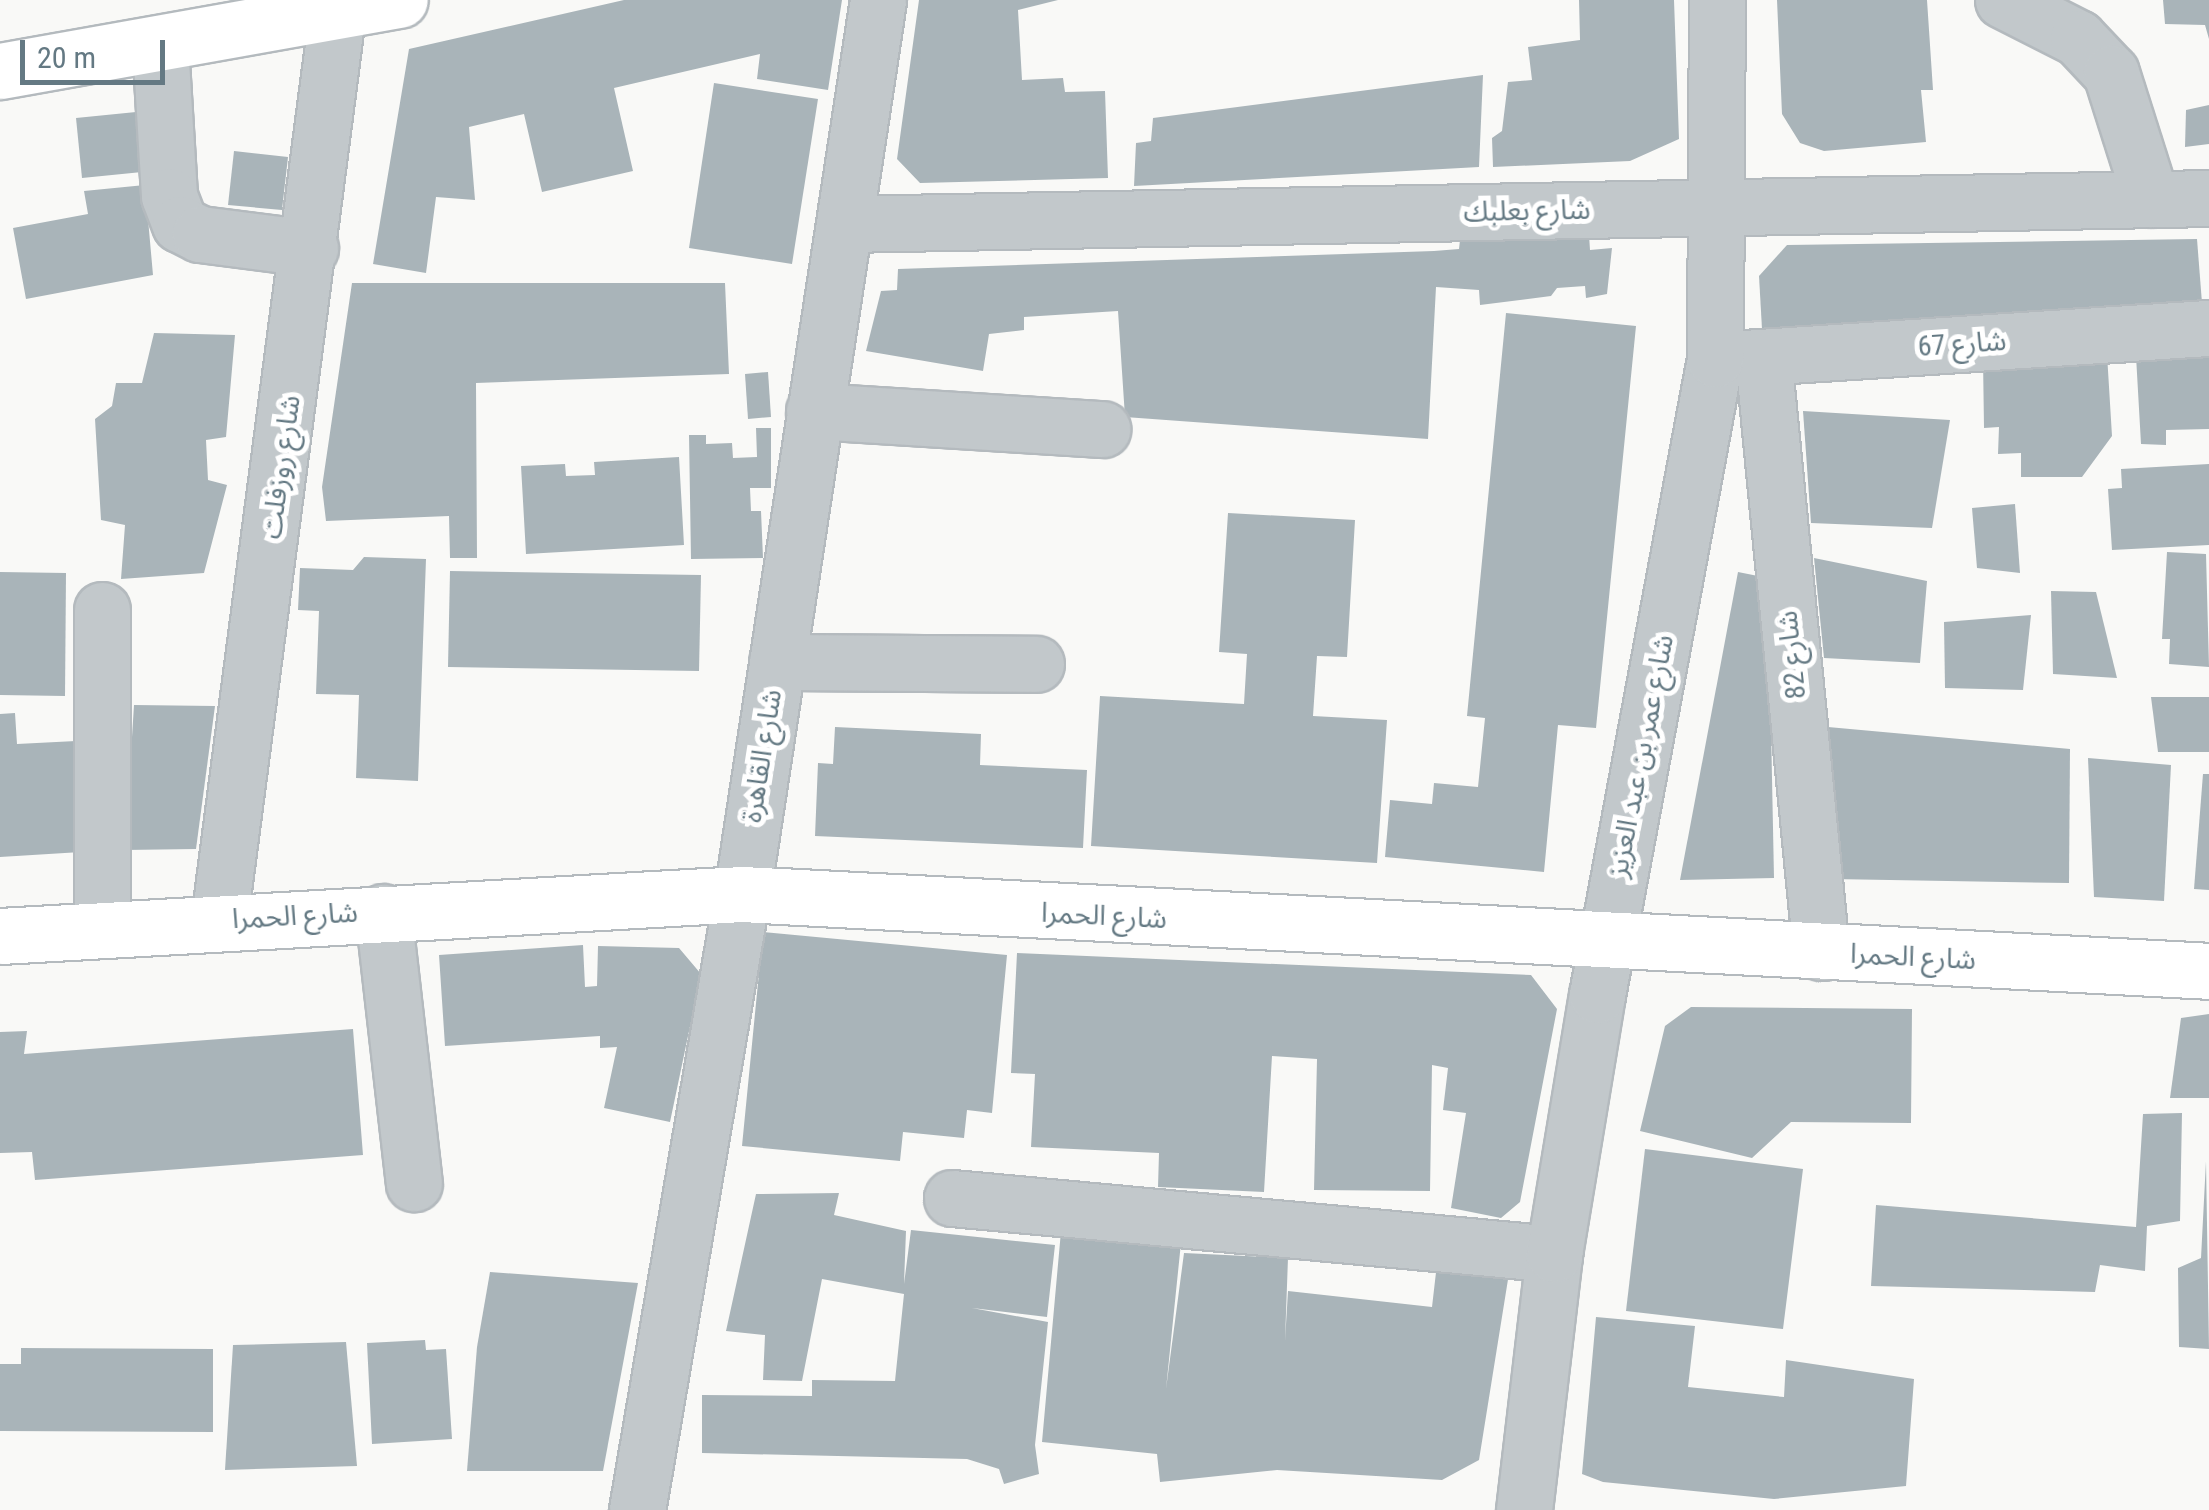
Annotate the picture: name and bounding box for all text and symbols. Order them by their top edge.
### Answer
scale bar [25,20,170,82]
text: 20 m [37,40,96,75]
street label: شارع بعلبك [1463,193,1591,229]
street label: شارع 67 [1917,324,2007,364]
street label: شارع روزفلت [254,393,308,541]
street label: شارع 82 [1771,609,1813,701]
street label: شارع عمر بن عبد العزيز [1601,632,1681,880]
street label: شارع القاهرة [735,687,789,825]
street label: شارع الحمرا [231,896,359,936]
street label: شارع الحمرا [1040,896,1168,936]
street label: شارع الحمرا [1849,937,1977,977]

